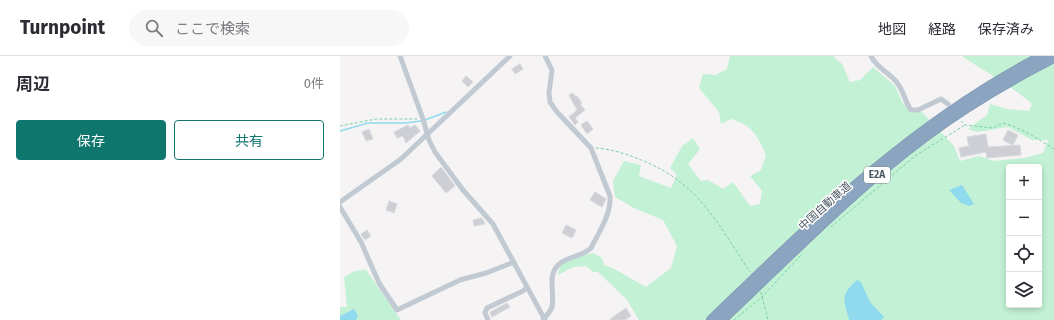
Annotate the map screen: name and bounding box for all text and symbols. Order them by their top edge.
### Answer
search box [129,10,409,46]
text: Turnpoint [20,16,105,39]
icon: search [143,17,165,39]
text: ここで検索 [175,20,250,38]
text: 地図 [878,21,906,38]
text: 経路 [928,21,956,38]
text: 保存済み [978,21,1034,38]
text: 周辺 [16,74,50,95]
text: 0件 [304,76,324,91]
button: 保存 [16,120,166,160]
button: 共有 [174,120,324,160]
map controls [1006,164,1042,308]
button: + [1006,164,1042,200]
road number: E2A [864,167,890,183]
street label: 中国自動車道 [796,179,854,233]
button: − [1006,200,1042,236]
button: locate [1006,236,1042,272]
button: layers [1006,272,1042,308]

